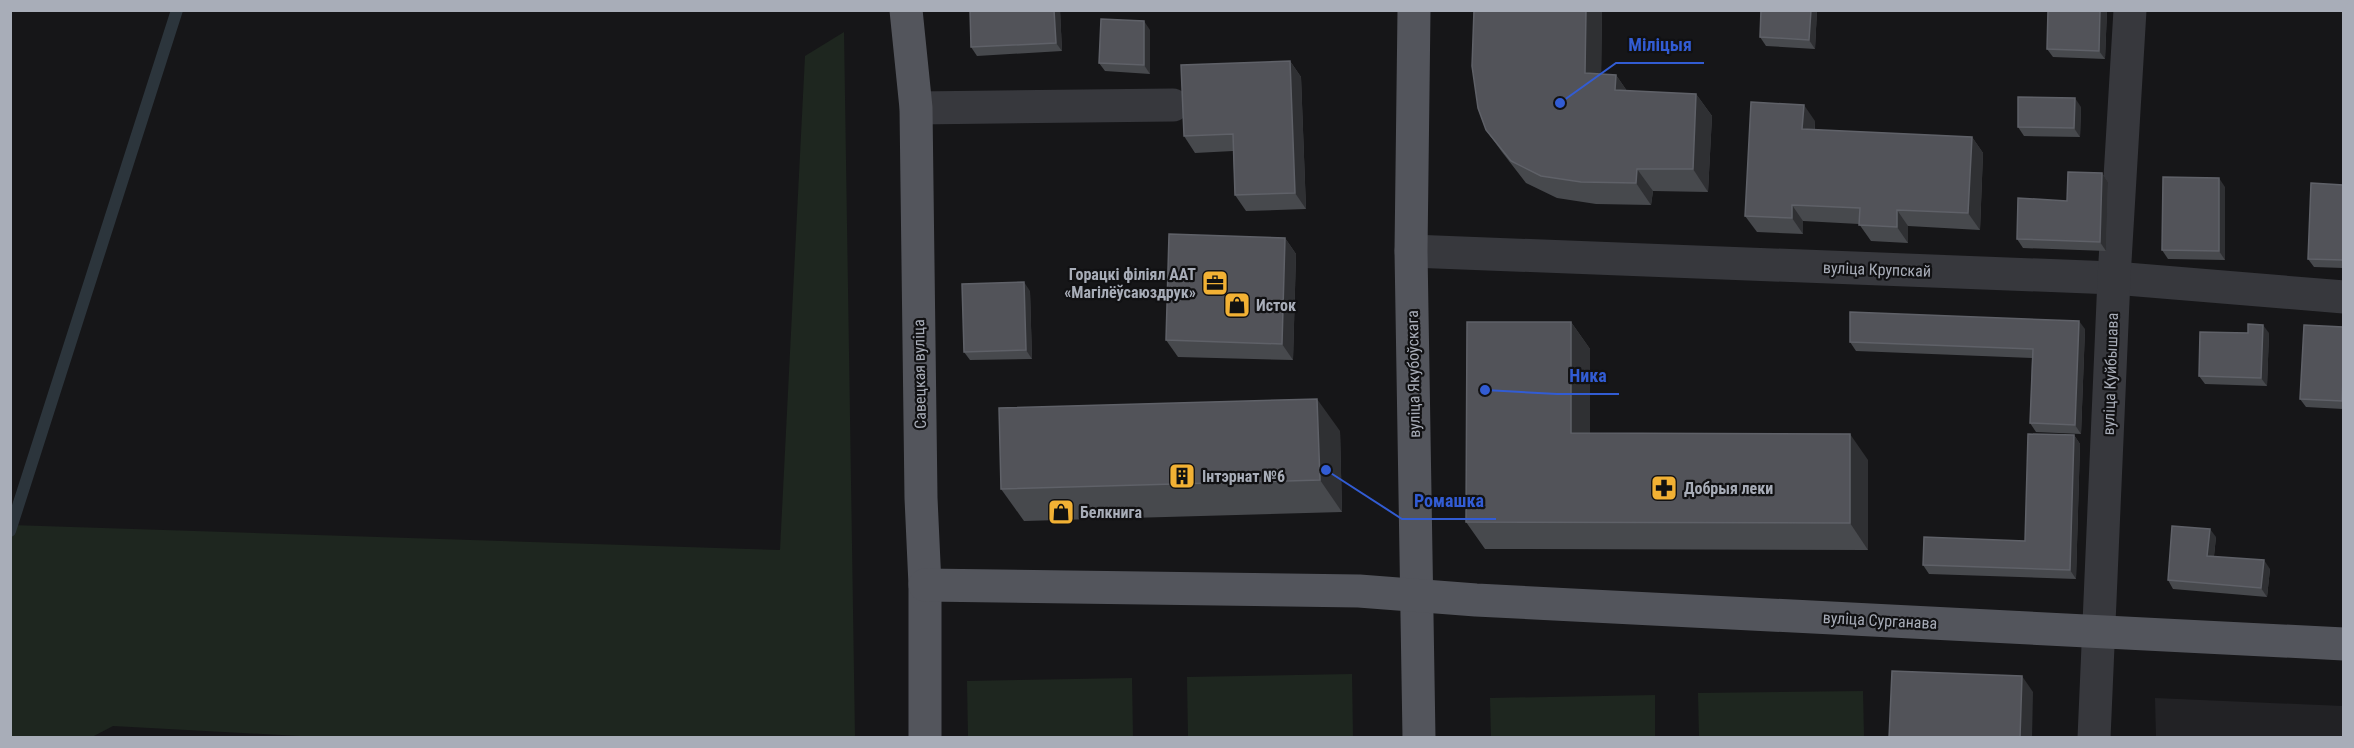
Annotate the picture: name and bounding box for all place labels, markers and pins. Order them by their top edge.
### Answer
callout: Міліцыя [1616,27,1704,63]
place label: Горацкі філіял ААТ «Магілёўсаюздрук» [1064,265,1196,302]
office icon: Горацкі філіял ААТ «Магілёўсаюздрук» [1200,268,1230,298]
shop icon: Исток [1222,290,1252,320]
place label: Исток [1256,296,1296,315]
callout: Ника [1557,358,1619,394]
building icon: Інтэрнат №6 [1167,461,1197,491]
place label: Інтэрнат №6 [1202,467,1285,486]
pharmacy icon: Добрыя леки [1649,473,1679,503]
place label: Добрыя леки [1684,479,1773,498]
callout: Ромашка [1402,483,1496,519]
shop icon: Белкнига [1046,497,1076,527]
place label: Белкнига [1080,503,1142,522]

